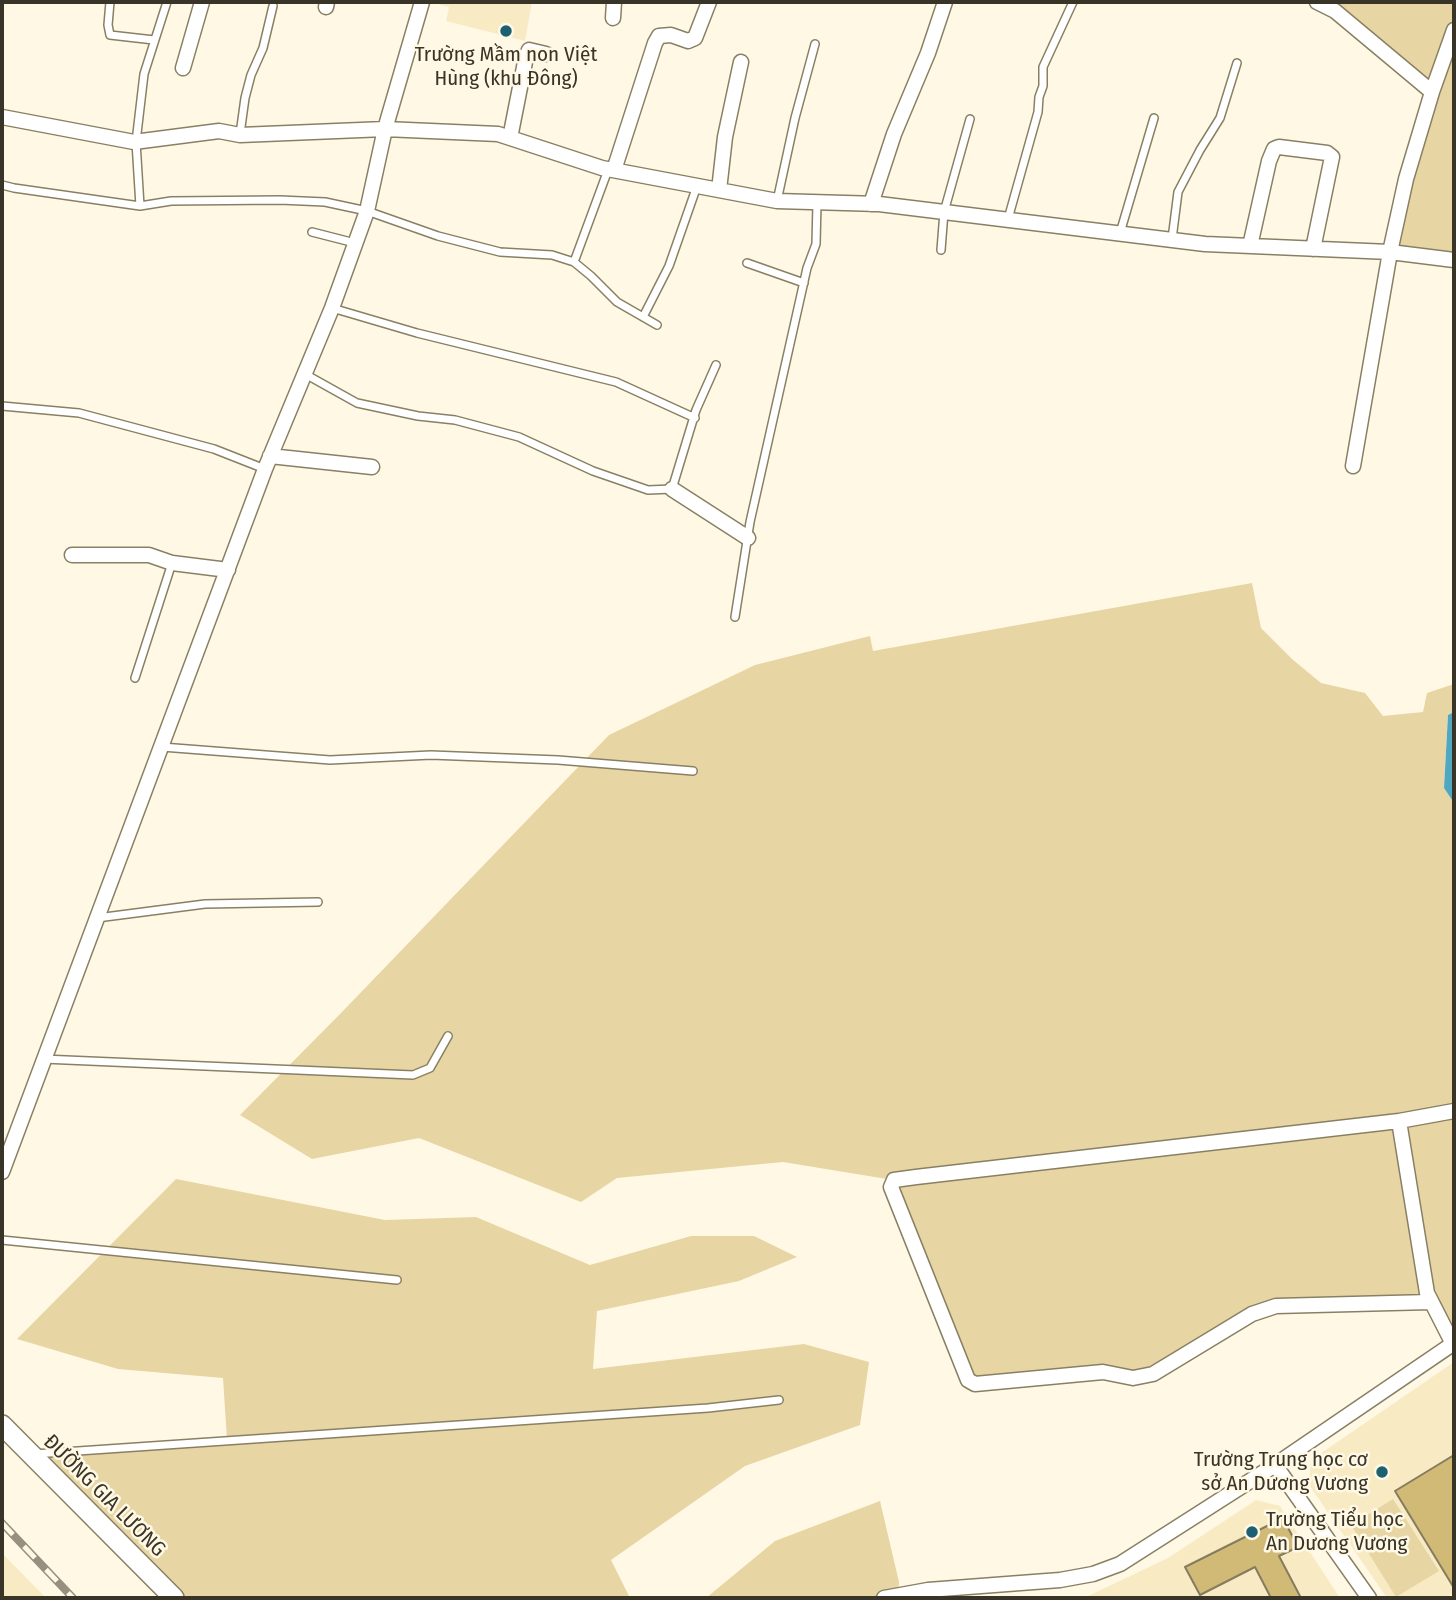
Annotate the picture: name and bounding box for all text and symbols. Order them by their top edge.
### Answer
marker: Trường Mầm non Việt Hùng (khu Đông) [498,23,514,39]
place label: Trường Mầm non Việt Hùng (khu Đông) [415,42,597,92]
street label: ĐƯỜNG GIA LƯƠNG [38,1430,170,1562]
place label: Trường Trung học cơ sở An Dương Vương [1194,1447,1368,1497]
marker: Trường Trung học cơ sở An Dương Vương [1374,1464,1390,1480]
place label: Trường Tiểu học An Dương Vương [1266,1507,1407,1557]
marker: Trường Tiểu học An Dương Vương [1244,1524,1260,1540]

